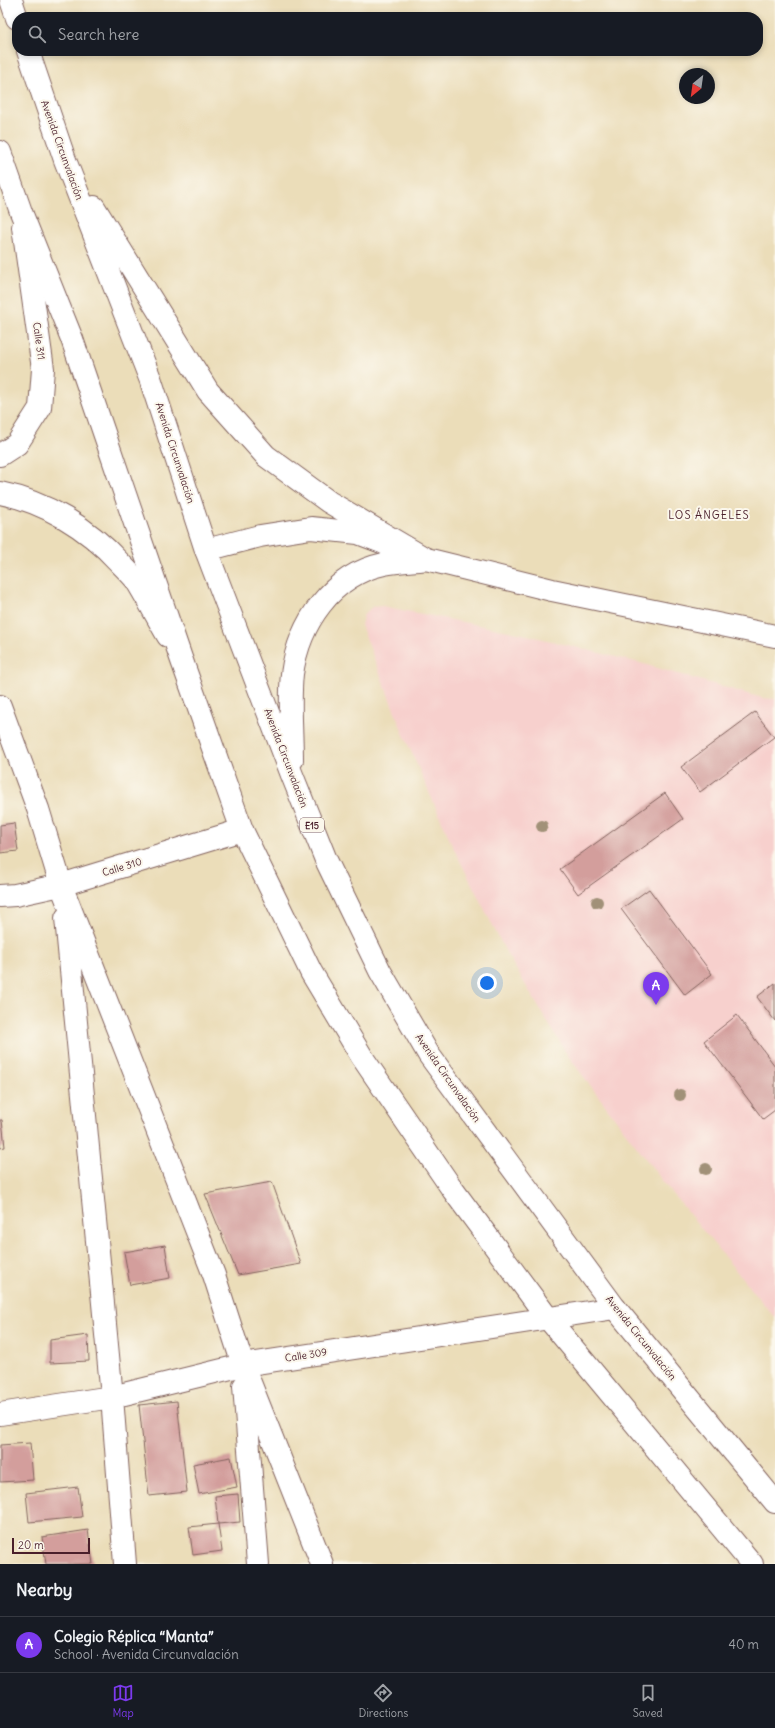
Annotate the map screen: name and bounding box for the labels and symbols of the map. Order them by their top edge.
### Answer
north arrow [679,68,715,104]
street label: Avenida Circunvalación [38,98,86,202]
street label: Calle 311 [30,321,48,361]
street label: Avenida Circunvalación [153,401,198,505]
district label: LOS ÁNGELES [668,507,750,522]
street label: Avenida Circunvalación [261,707,311,810]
road number: E15 [300,818,324,832]
street label: Calle 310 [101,855,143,879]
pin: A [643,972,669,1005]
your location [477,973,497,993]
street label: Avenida Circunvalación [413,1031,484,1125]
street label: Avenida Circunvalación [603,1293,679,1383]
street label: Calle 309 [284,1345,328,1365]
scale bar [12,1536,90,1555]

